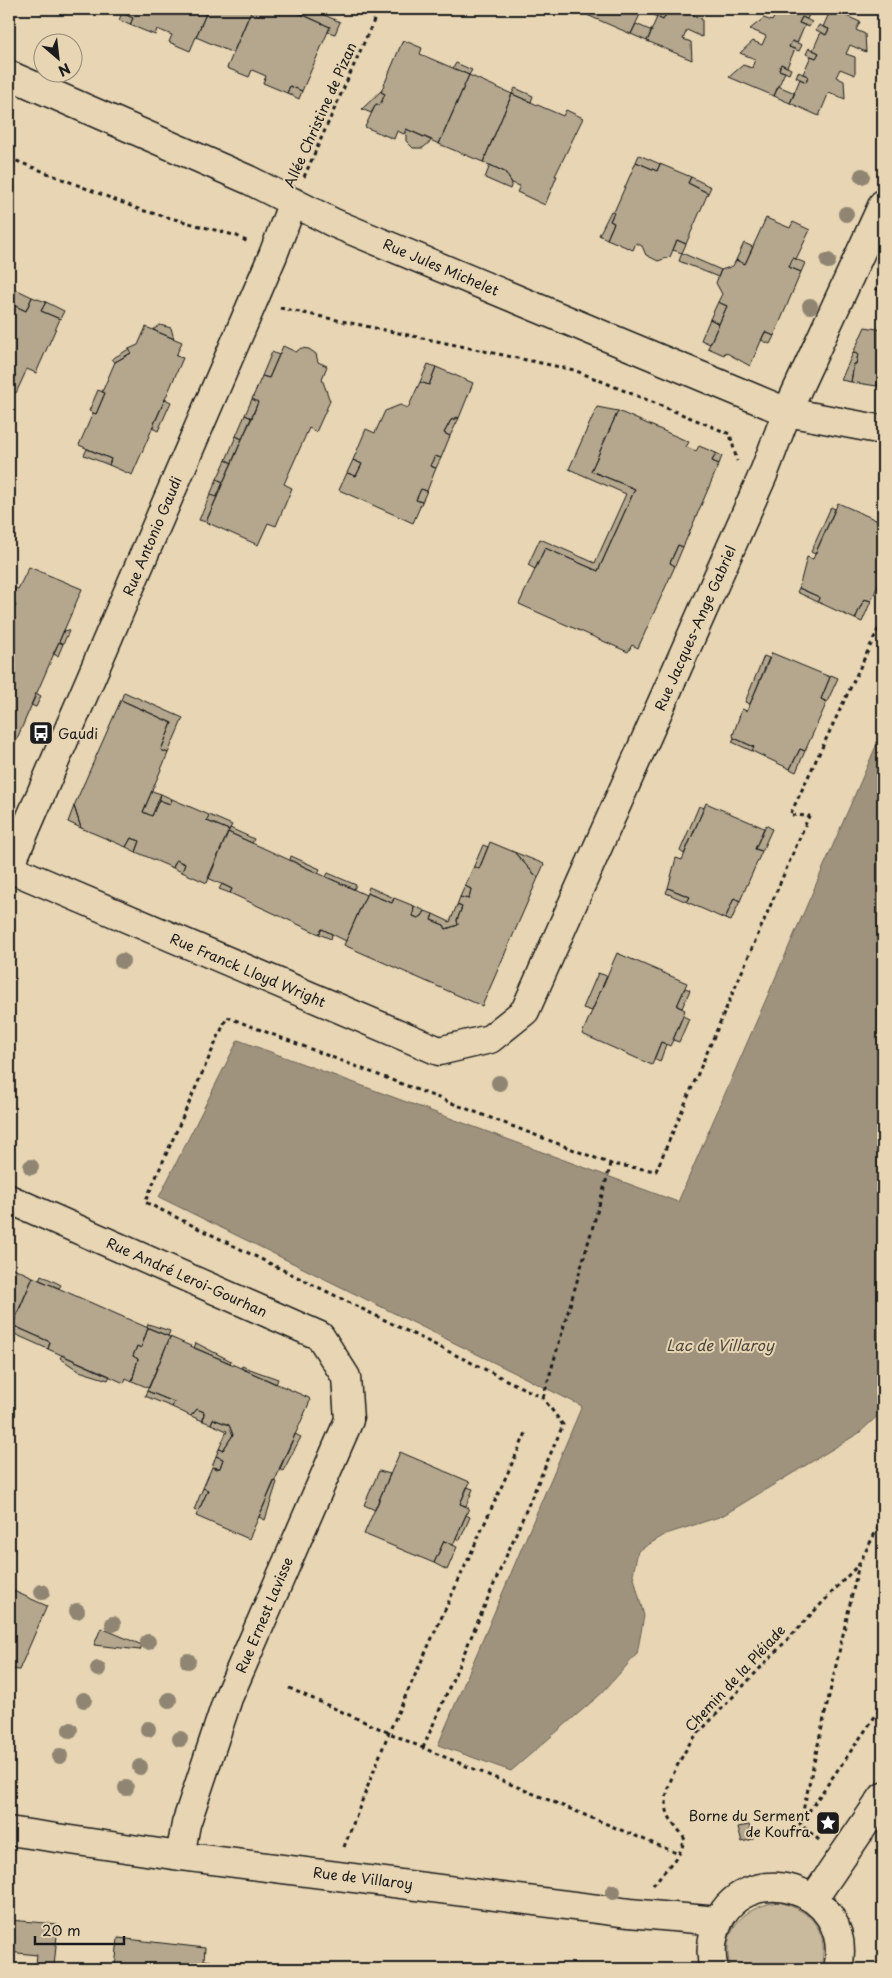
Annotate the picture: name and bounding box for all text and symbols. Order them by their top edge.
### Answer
north arrow [32,32,82,82]
street label: Allée Christine de Pizan [278,39,362,191]
text: N [55,58,74,82]
street label: Rue Jules Michelet [380,233,503,301]
street label: Rue Antonio Gaudi [117,473,187,599]
street label: Rue Jacques-Ange Gabriel [649,542,741,714]
bus stop icon: Gaudi [28,720,54,746]
place label: Gaudi [58,723,98,744]
street label: Rue Franck Lloyd Wright [167,928,329,1012]
street label: Rue André Leroi-Gourhan [103,1232,271,1322]
water label: Lac de Villaroy [666,1333,775,1356]
street label: Rue Ernest Lavisse [230,1554,298,1676]
street label: Chemin de la Pléiade [680,1620,790,1736]
place label: Borne du Serment de Koufra [688,1805,810,1842]
place icon: Borne du Serment de Koufra [815,1810,841,1836]
street label: Rue de Villaroy [312,1861,414,1895]
scale bar [35,1913,124,1945]
text: 20 m [42,1918,81,1941]

